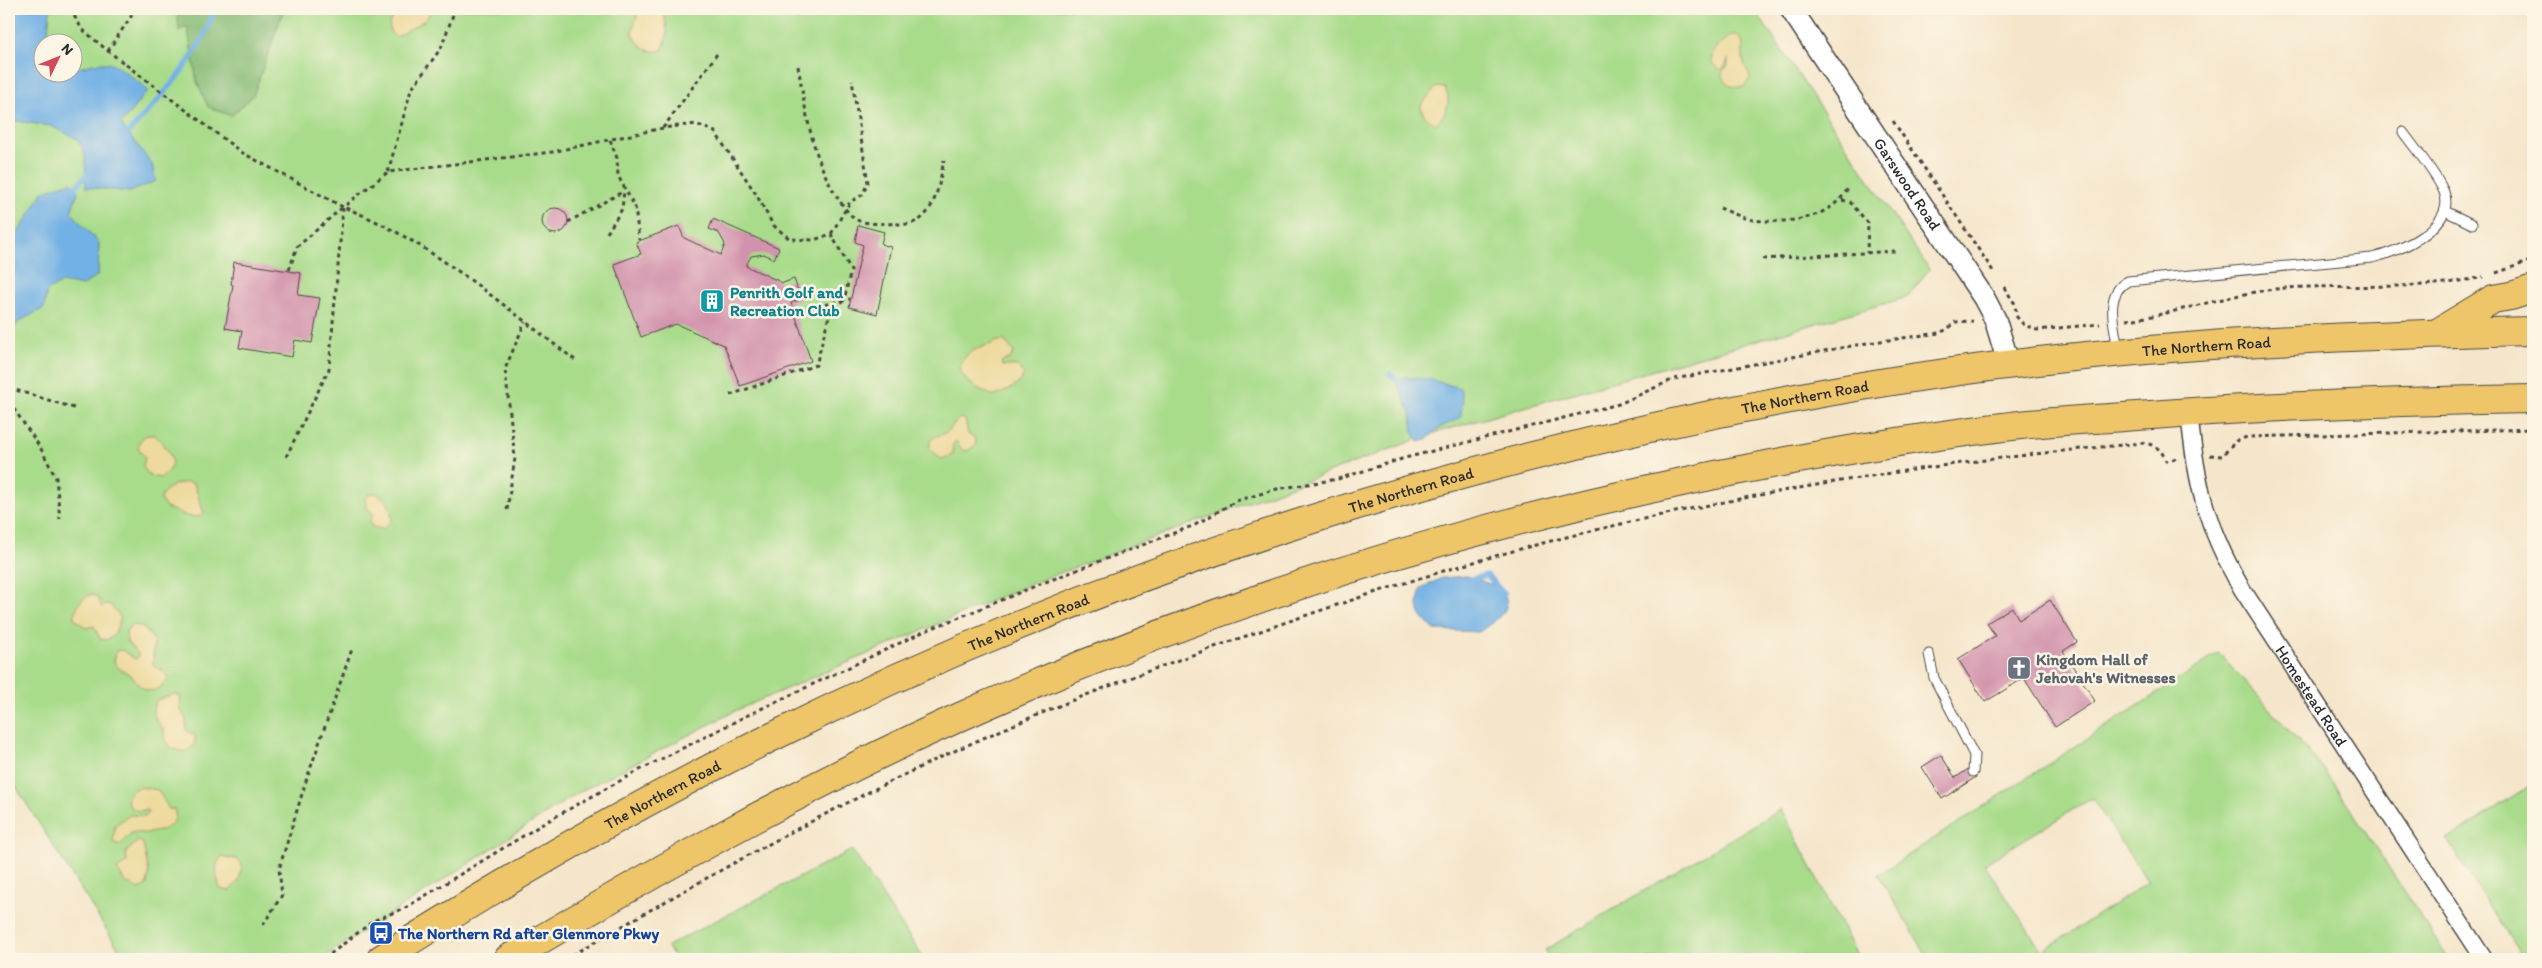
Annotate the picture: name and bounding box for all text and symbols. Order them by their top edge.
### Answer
north arrow [32,32,82,82]
text: N [58,40,77,59]
street label: Garswood Road [1870,134,1945,234]
place label: Penrith Golf and Recreation Club [730,283,843,320]
building icon: Penrith Golf and Recreation Club [699,288,725,314]
street label: The Northern Road [2141,332,2272,360]
street label: The Northern Road [1739,375,1870,418]
street label: The Northern Road [1346,463,1476,517]
street label: The Northern Road [965,589,1092,655]
street label: Homestead Road [2272,642,2352,750]
place label: Kingdom Hall of Jehovah's Witnesses [2035,650,2176,687]
church icon: Kingdom Hall of Jehovah's Witnesses [2006,655,2032,681]
street label: The Northern Road [601,755,724,833]
bus stop icon: The Northern Rd after Glenmore Pkwy [368,920,394,946]
place label: The Northern Rd after Glenmore Pkwy [397,924,659,944]

